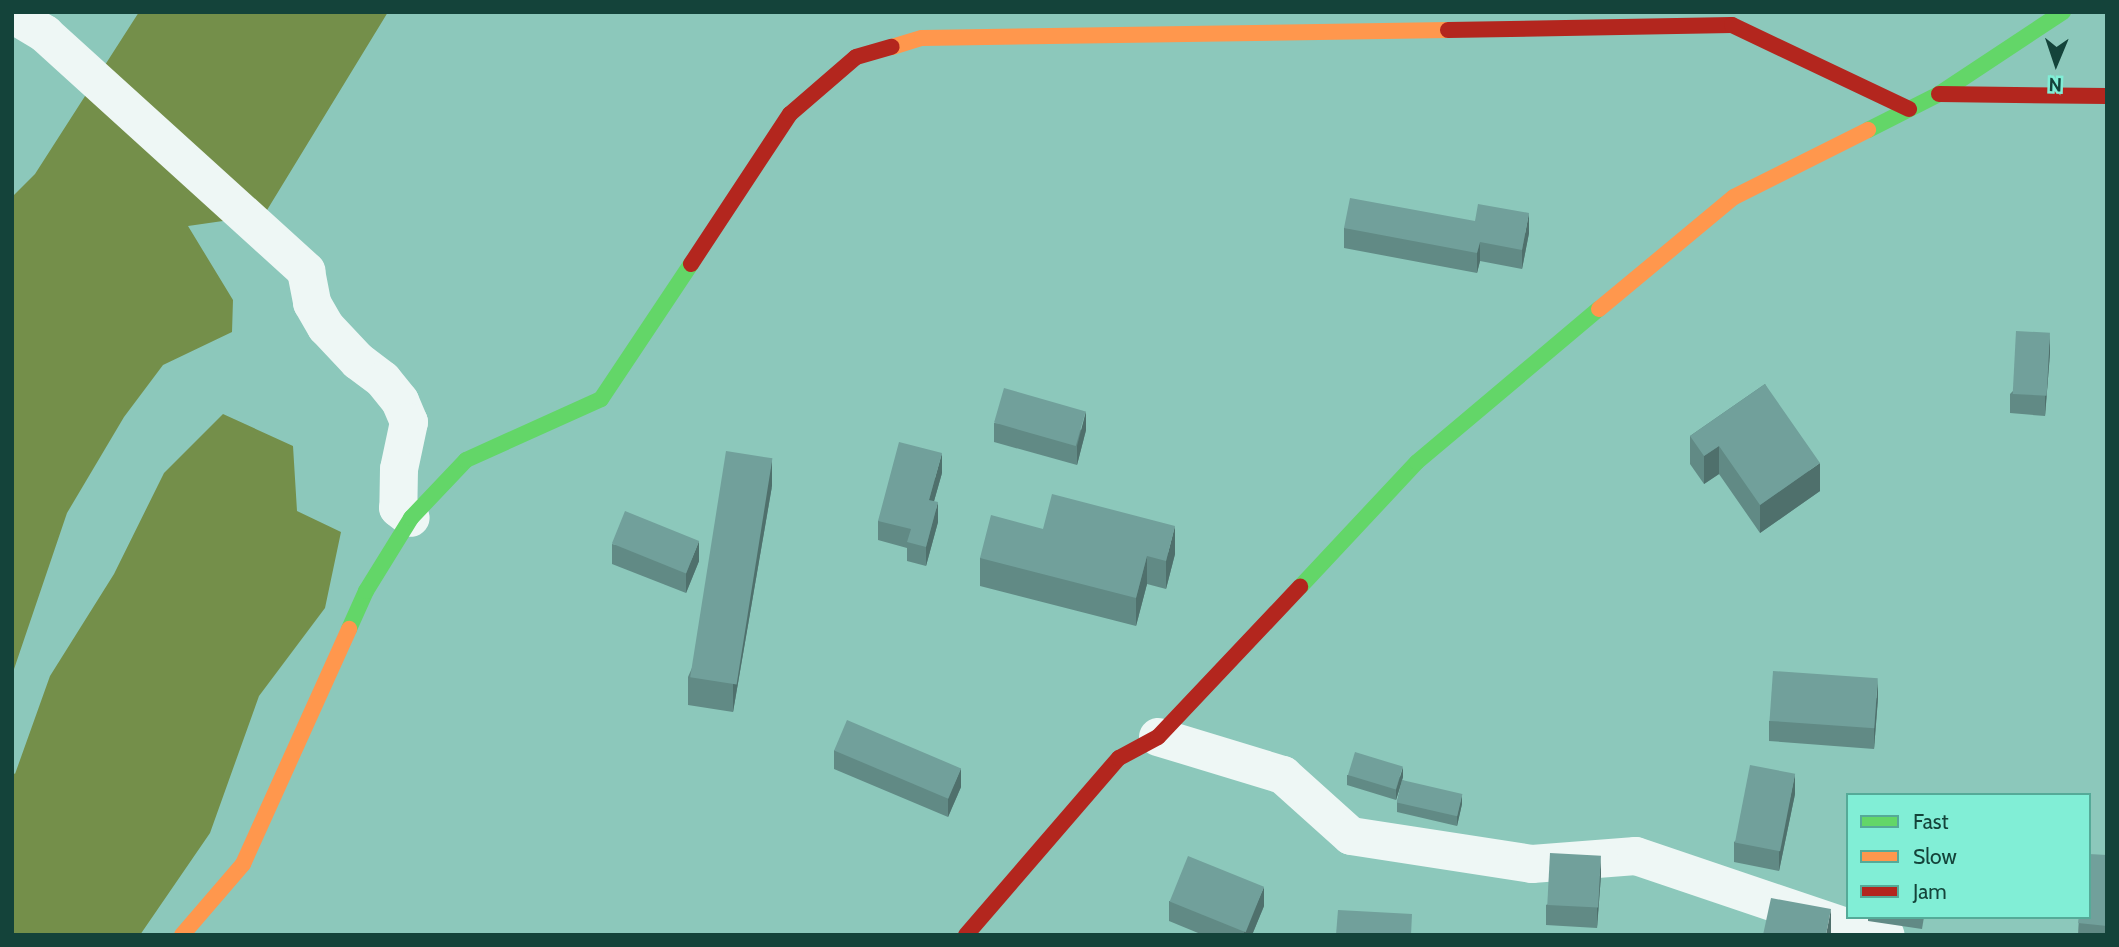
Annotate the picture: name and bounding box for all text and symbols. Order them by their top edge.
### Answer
north arrow [2021,28,2091,98]
text: N [2048,73,2062,96]
legend [1846,793,2091,919]
text: Fast [1913,809,1949,834]
text: Slow [1913,844,1957,869]
text: Jam [1913,879,1947,904]

